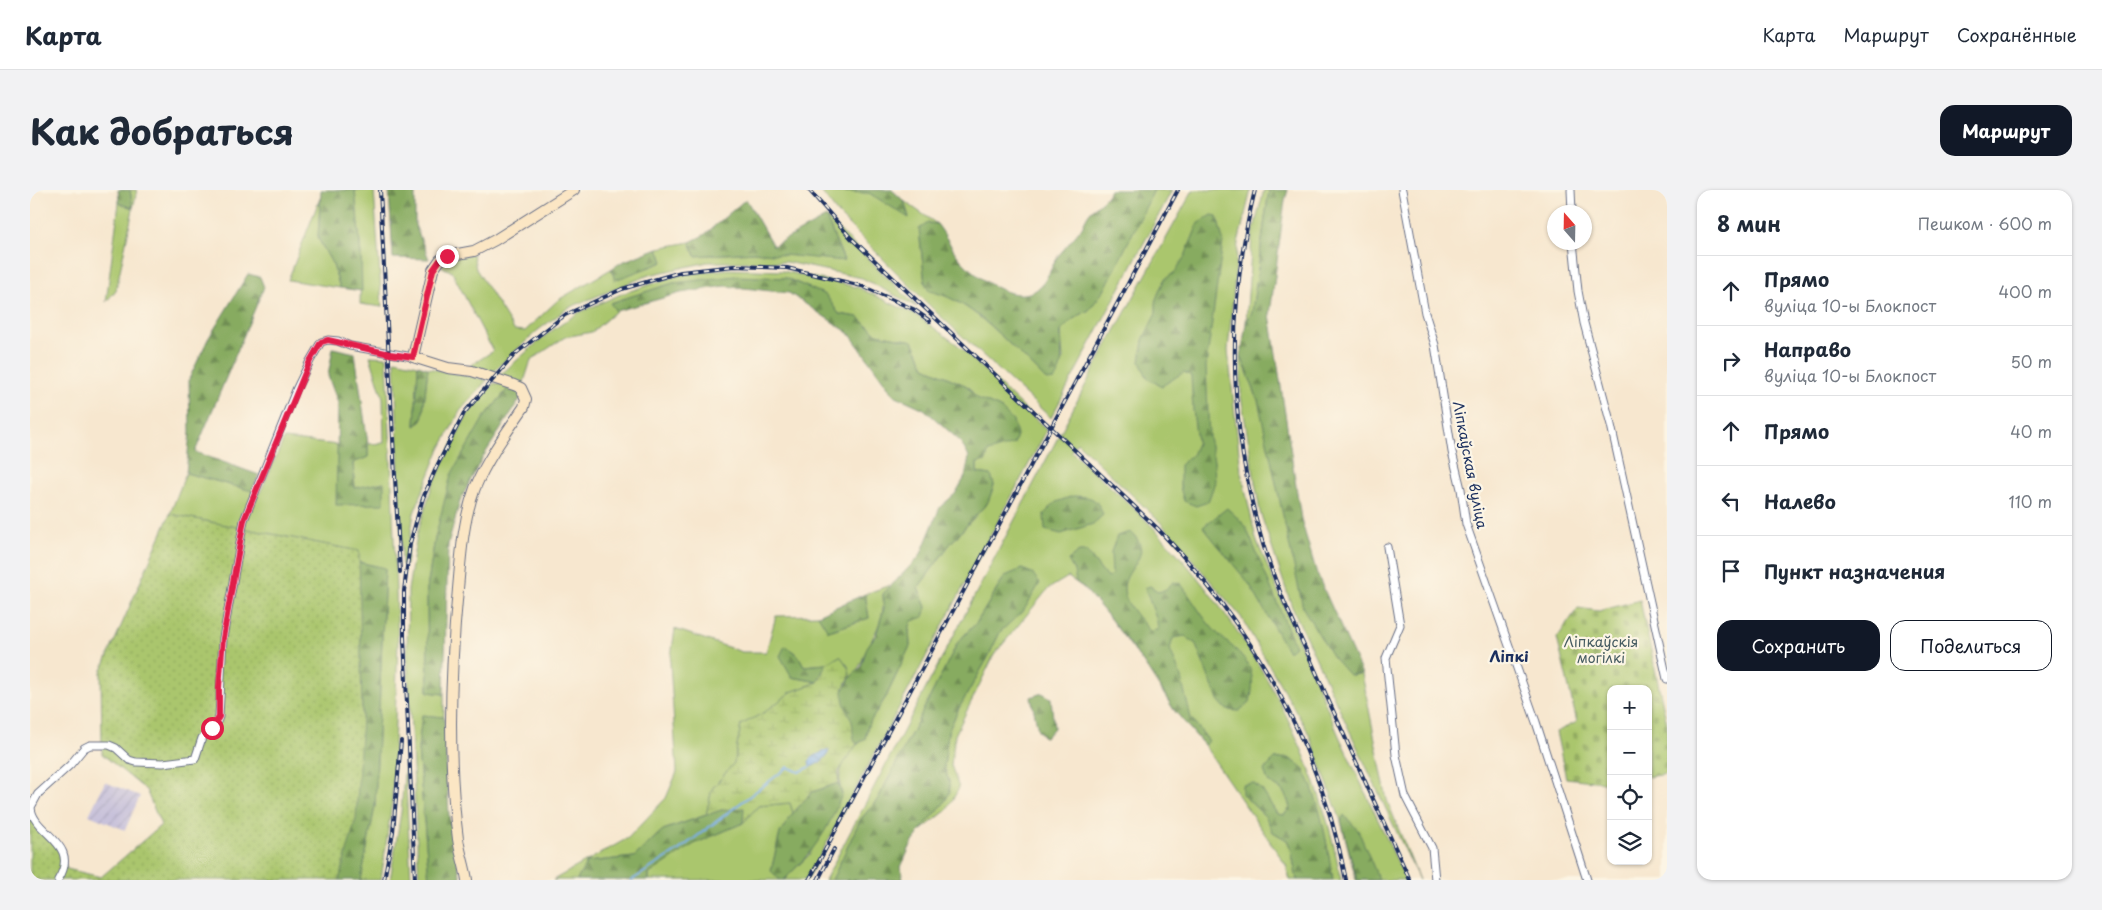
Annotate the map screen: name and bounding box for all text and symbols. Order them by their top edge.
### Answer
text: Карта [25,17,102,53]
text: Карта [1763,21,1815,48]
text: Маршрут [1843,21,1929,48]
text: Сохранённые [1957,21,2077,48]
text: Как добраться [30,104,294,157]
button: Маршрут [1940,105,2072,156]
north arrow [1547,205,1592,250]
text: 8 мин [1717,207,1781,239]
text: Пешком · 600 m [1918,211,2052,235]
route end [436,245,459,268]
text: Прямо [1764,265,1829,293]
icon: ahead [1717,277,1745,305]
text: 400 m [1999,279,2052,303]
text: вуліца 10-ы Блокпост [1764,293,1936,317]
text: Направо [1764,335,1851,363]
icon: right [1717,347,1745,375]
text: 50 m [2011,349,2052,373]
text: вуліца 10-ы Блокпост [1764,363,1936,387]
street label: Ліпкаўская вуліца [1448,399,1493,531]
icon: ahead [1717,417,1745,445]
text: Прямо [1764,417,1829,445]
text: 40 m [2010,419,2052,443]
icon: left [1717,487,1745,515]
text: Налево [1764,487,1836,515]
text: 110 m [2009,489,2052,513]
icon: arrive [1717,557,1745,585]
text: Пункт назначения [1764,557,1945,585]
button: Сохранить [1717,620,1880,671]
button: Поделиться [1890,620,2052,671]
park label: Ліпкаўскія могілкі [1564,631,1638,668]
district label: Ліпкі [1489,644,1529,667]
map controls [1607,685,1652,865]
button: + [1607,685,1652,730]
route start [201,717,224,740]
button: − [1607,730,1652,775]
button: locate [1607,775,1652,820]
button: layers [1607,820,1652,865]

